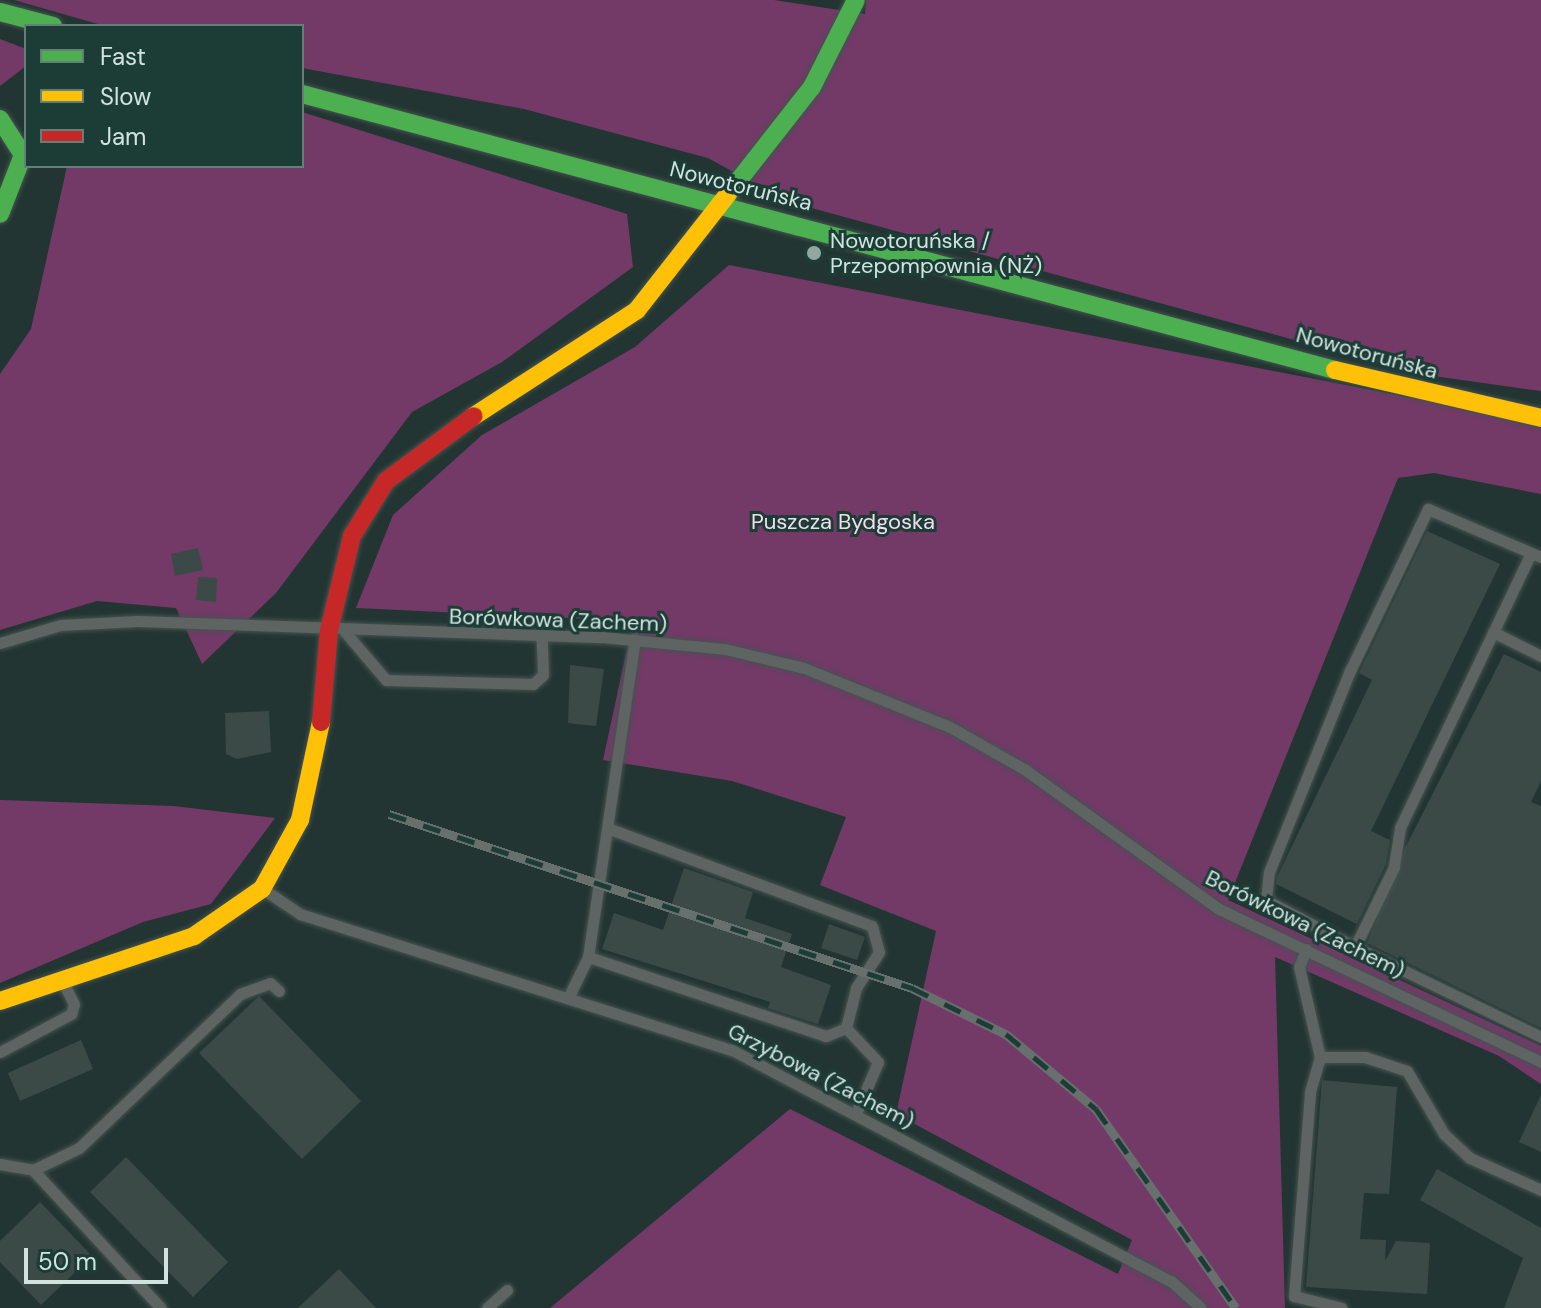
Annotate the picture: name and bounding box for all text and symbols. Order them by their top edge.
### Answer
legend [24,24,304,168]
text: Fast [100,41,146,72]
text: Slow [100,81,151,112]
text: Jam [100,121,146,152]
street label: Nowotoruńska [667,156,815,216]
place label: Nowotoruńska / Przepompownia (NŻ) [830,227,1042,278]
marker: Nowotoruńska / Przepompownia (NŻ) [805,244,823,262]
street label: Nowotoruńska [1293,321,1441,385]
park label: Puszcza Bydgoska [751,509,935,535]
street label: Borówkowa (Zachem) [449,603,667,637]
street label: Borówkowa (Zachem) [1201,864,1409,984]
street label: Grzybowa (Zachem) [724,1018,918,1134]
scale bar [28,1232,172,1282]
text: 50 m [38,1246,97,1277]

